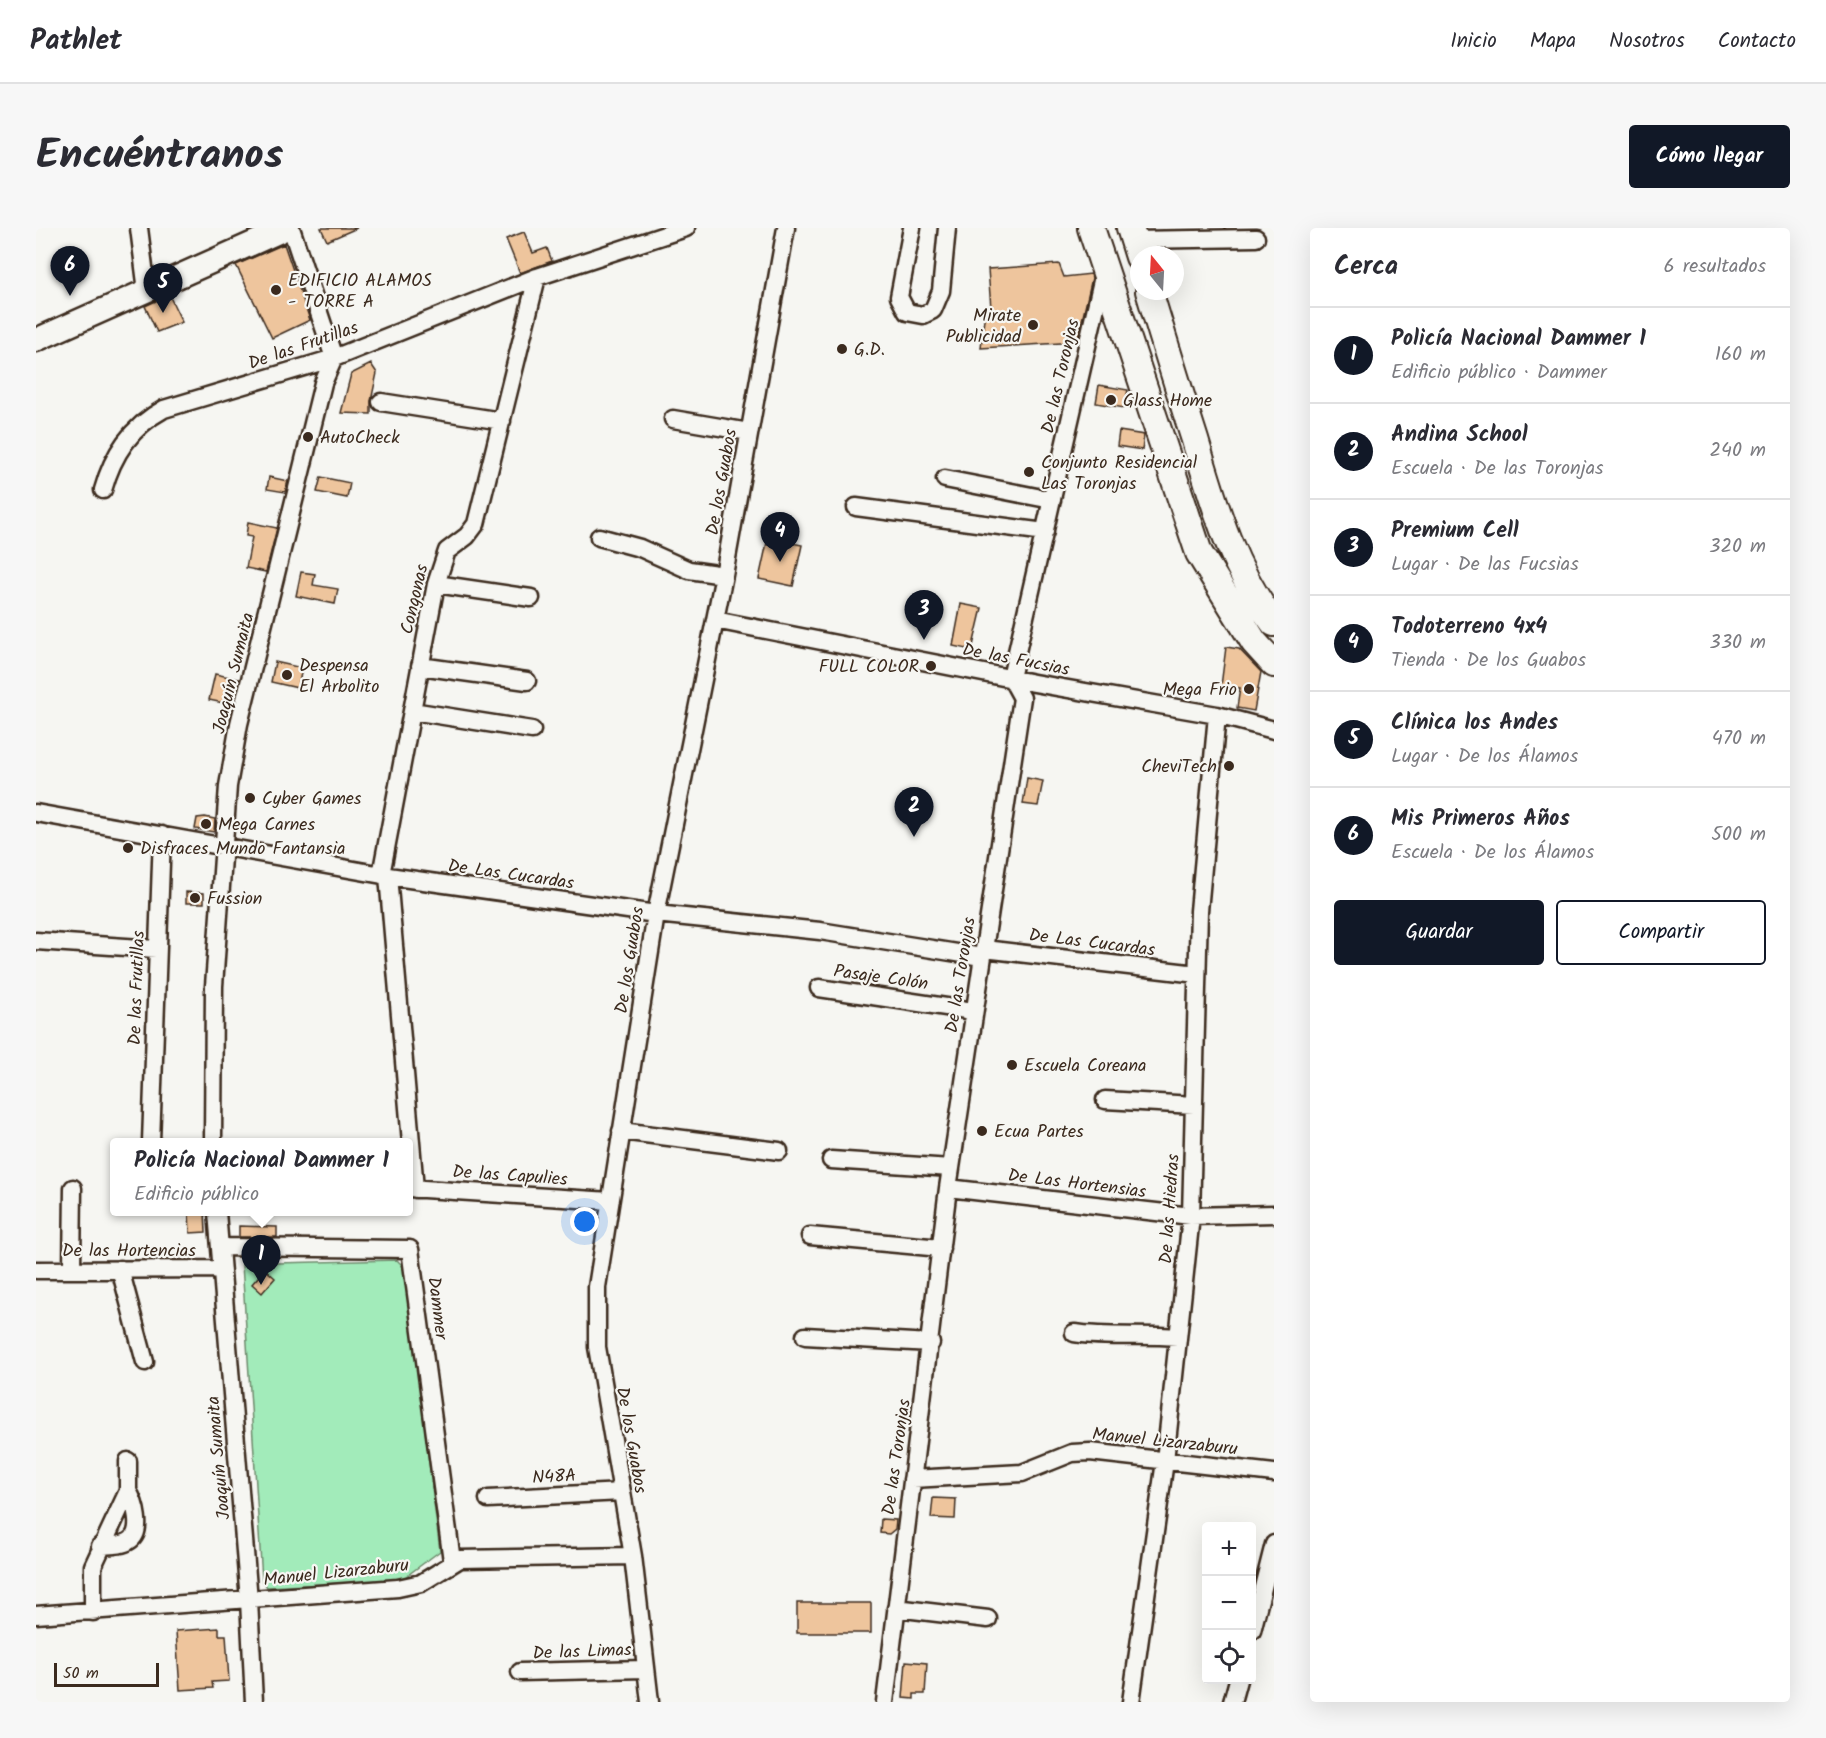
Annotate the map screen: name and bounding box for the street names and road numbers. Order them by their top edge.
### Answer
street label: De las Frutillas [244,314,363,379]
street label: De las Toronjas [1034,316,1089,437]
street label: De los Guabos [699,426,746,538]
street label: Congonas [393,561,438,637]
street label: Joaquín Sumaita [205,610,264,737]
street label: De las Fucsias [960,636,1072,685]
street label: De Las Cucardas [446,852,576,899]
street label: De los Guabos [608,904,653,1016]
street label: De las Toronjas [938,915,985,1035]
street label: De Las Cucardas [1027,921,1157,966]
street label: De las Frutillas [121,930,154,1046]
street label: Pasaje Colón [832,957,930,999]
street label: De las Hiedras [1152,1153,1189,1265]
street label: De las Capulies [451,1158,569,1195]
street label: De Las Hortensias [1006,1162,1148,1207]
street label: De las Hortencias [62,1237,196,1266]
street label: Dammer [418,1275,455,1342]
street label: De los Guabos [607,1385,654,1496]
street label: Joaquín Sumaita [200,1395,239,1521]
street label: De las Toronjas [875,1397,920,1517]
street label: Manuel Lizarzaburu [1091,1420,1239,1465]
street label: N48A [531,1462,577,1493]
street label: Manuel Lizarzaburu [262,1551,411,1596]
street label: De las Limas [532,1636,632,1669]

